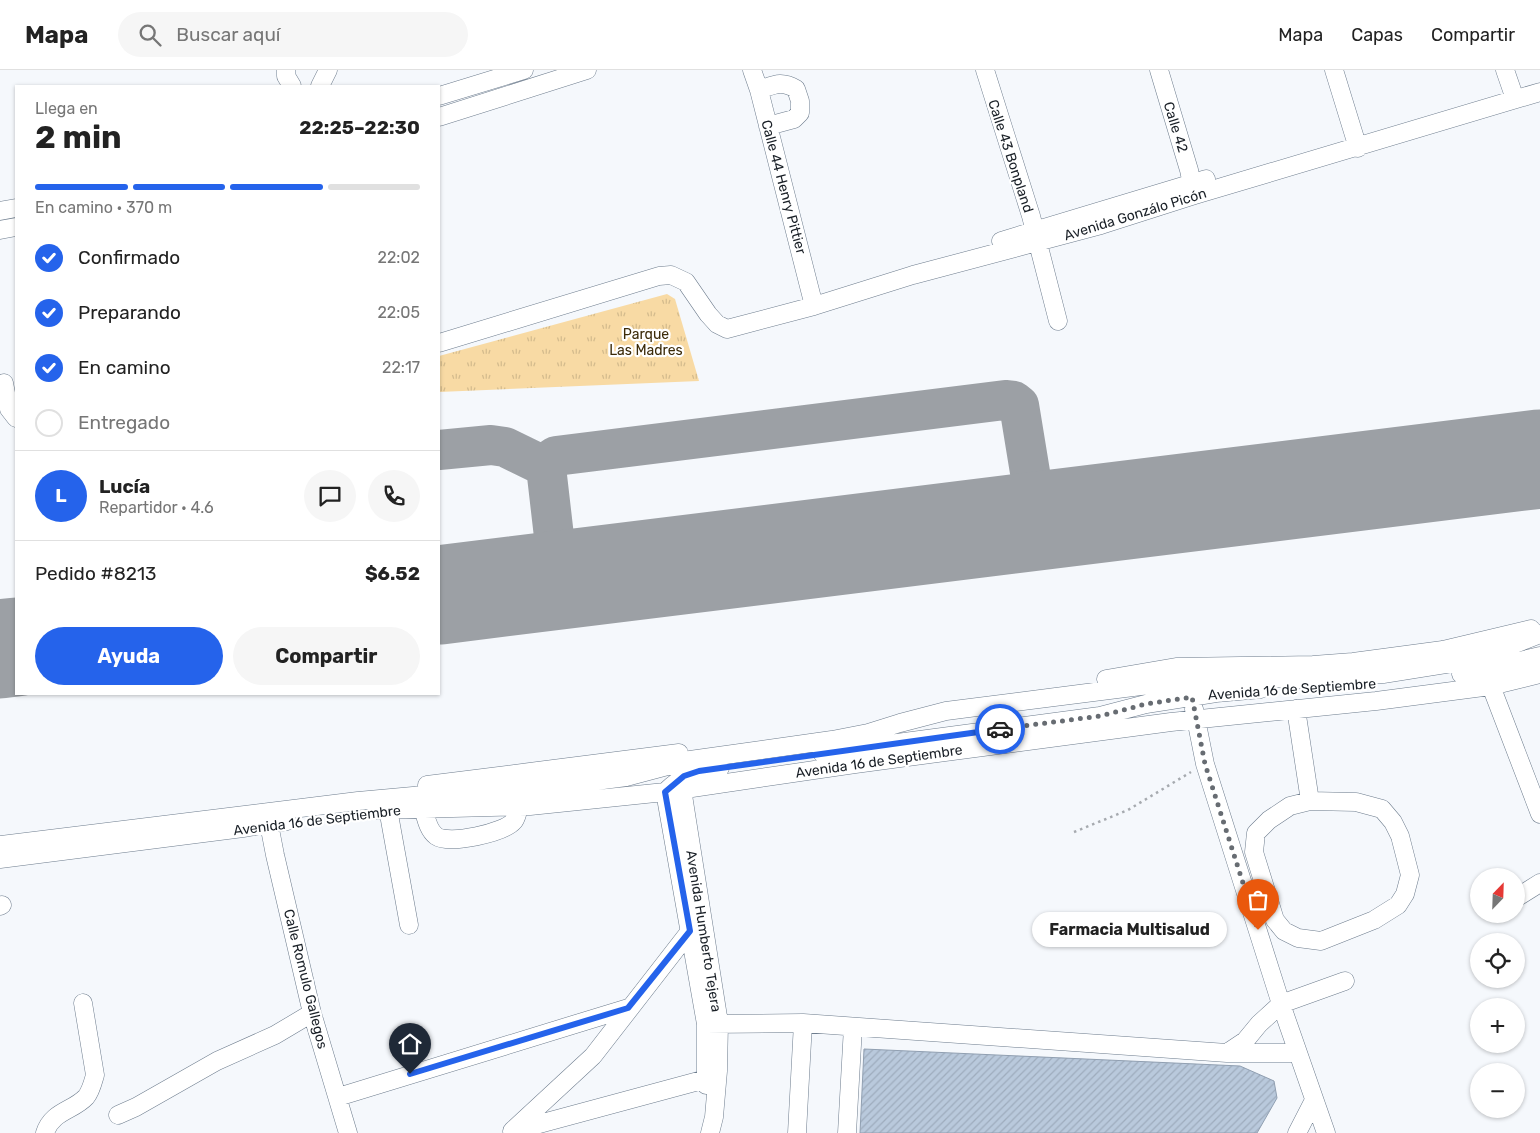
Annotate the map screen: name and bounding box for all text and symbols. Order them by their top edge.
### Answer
search box [118,12,468,57]
text: Mapa [25,21,88,49]
icon: search [136,21,164,49]
text: Buscar aquí [176,23,280,46]
text: Mapa [1278,24,1323,46]
text: Capas [1351,24,1403,46]
text: Compartir [1431,24,1515,46]
street label: Calle 43 Bonpland [984,97,1037,215]
text: Llega en [35,99,98,118]
street label: Calle 42 [1160,100,1191,155]
text: 22:25–22:30 [299,116,420,139]
text: 2 min [35,118,122,156]
street label: Calle 44 Henry Pittier [757,118,810,257]
street label: Avenida Gonzálo Picón [1062,185,1208,244]
text: En camino · 370 m [35,198,172,217]
icon: check [35,244,63,272]
text: Confirmado [78,246,180,269]
text: 22:02 [378,248,420,267]
icon: check [35,299,63,327]
text: Preparando [78,301,181,324]
text: 22:05 [377,303,420,322]
park label: Parque Las Madres [609,326,683,359]
icon: check [35,354,63,382]
text: En camino [78,356,171,379]
text: 22:17 [382,358,420,377]
text: Entregado [78,411,170,434]
button: chat [304,470,356,522]
button: phone [368,470,420,522]
text: Lucía [99,475,150,498]
text: L [55,484,67,507]
text: Repartidor · 4.6 [99,498,214,517]
text: Pedido #8213 [35,562,157,585]
text: $6.52 [365,562,420,585]
button: Ayuda [35,627,223,685]
button: Compartir [233,627,420,685]
street label: Avenida 16 de Septiembre [1207,675,1377,704]
courier [975,704,1025,754]
icon: car [986,715,1014,743]
street label: Avenida 16 de Septiembre [794,741,964,782]
street label: Avenida 16 de Septiembre [232,802,402,839]
street label: Avenida Humberto Tejera [682,849,725,1013]
north arrow [1470,868,1525,922]
map controls [1470,868,1525,1118]
pin [1237,879,1279,930]
icon: bag [1244,886,1272,914]
street label: Calle Romulo Gallegos [280,907,331,1051]
callout: Farmacia Multisalud [1033,912,1228,948]
text: Farmacia Multisalud [1049,920,1210,939]
button: locate [1470,933,1525,988]
button: + [1470,998,1525,1053]
pin [389,1023,431,1074]
icon: home [396,1030,424,1058]
button: − [1470,1063,1525,1118]

